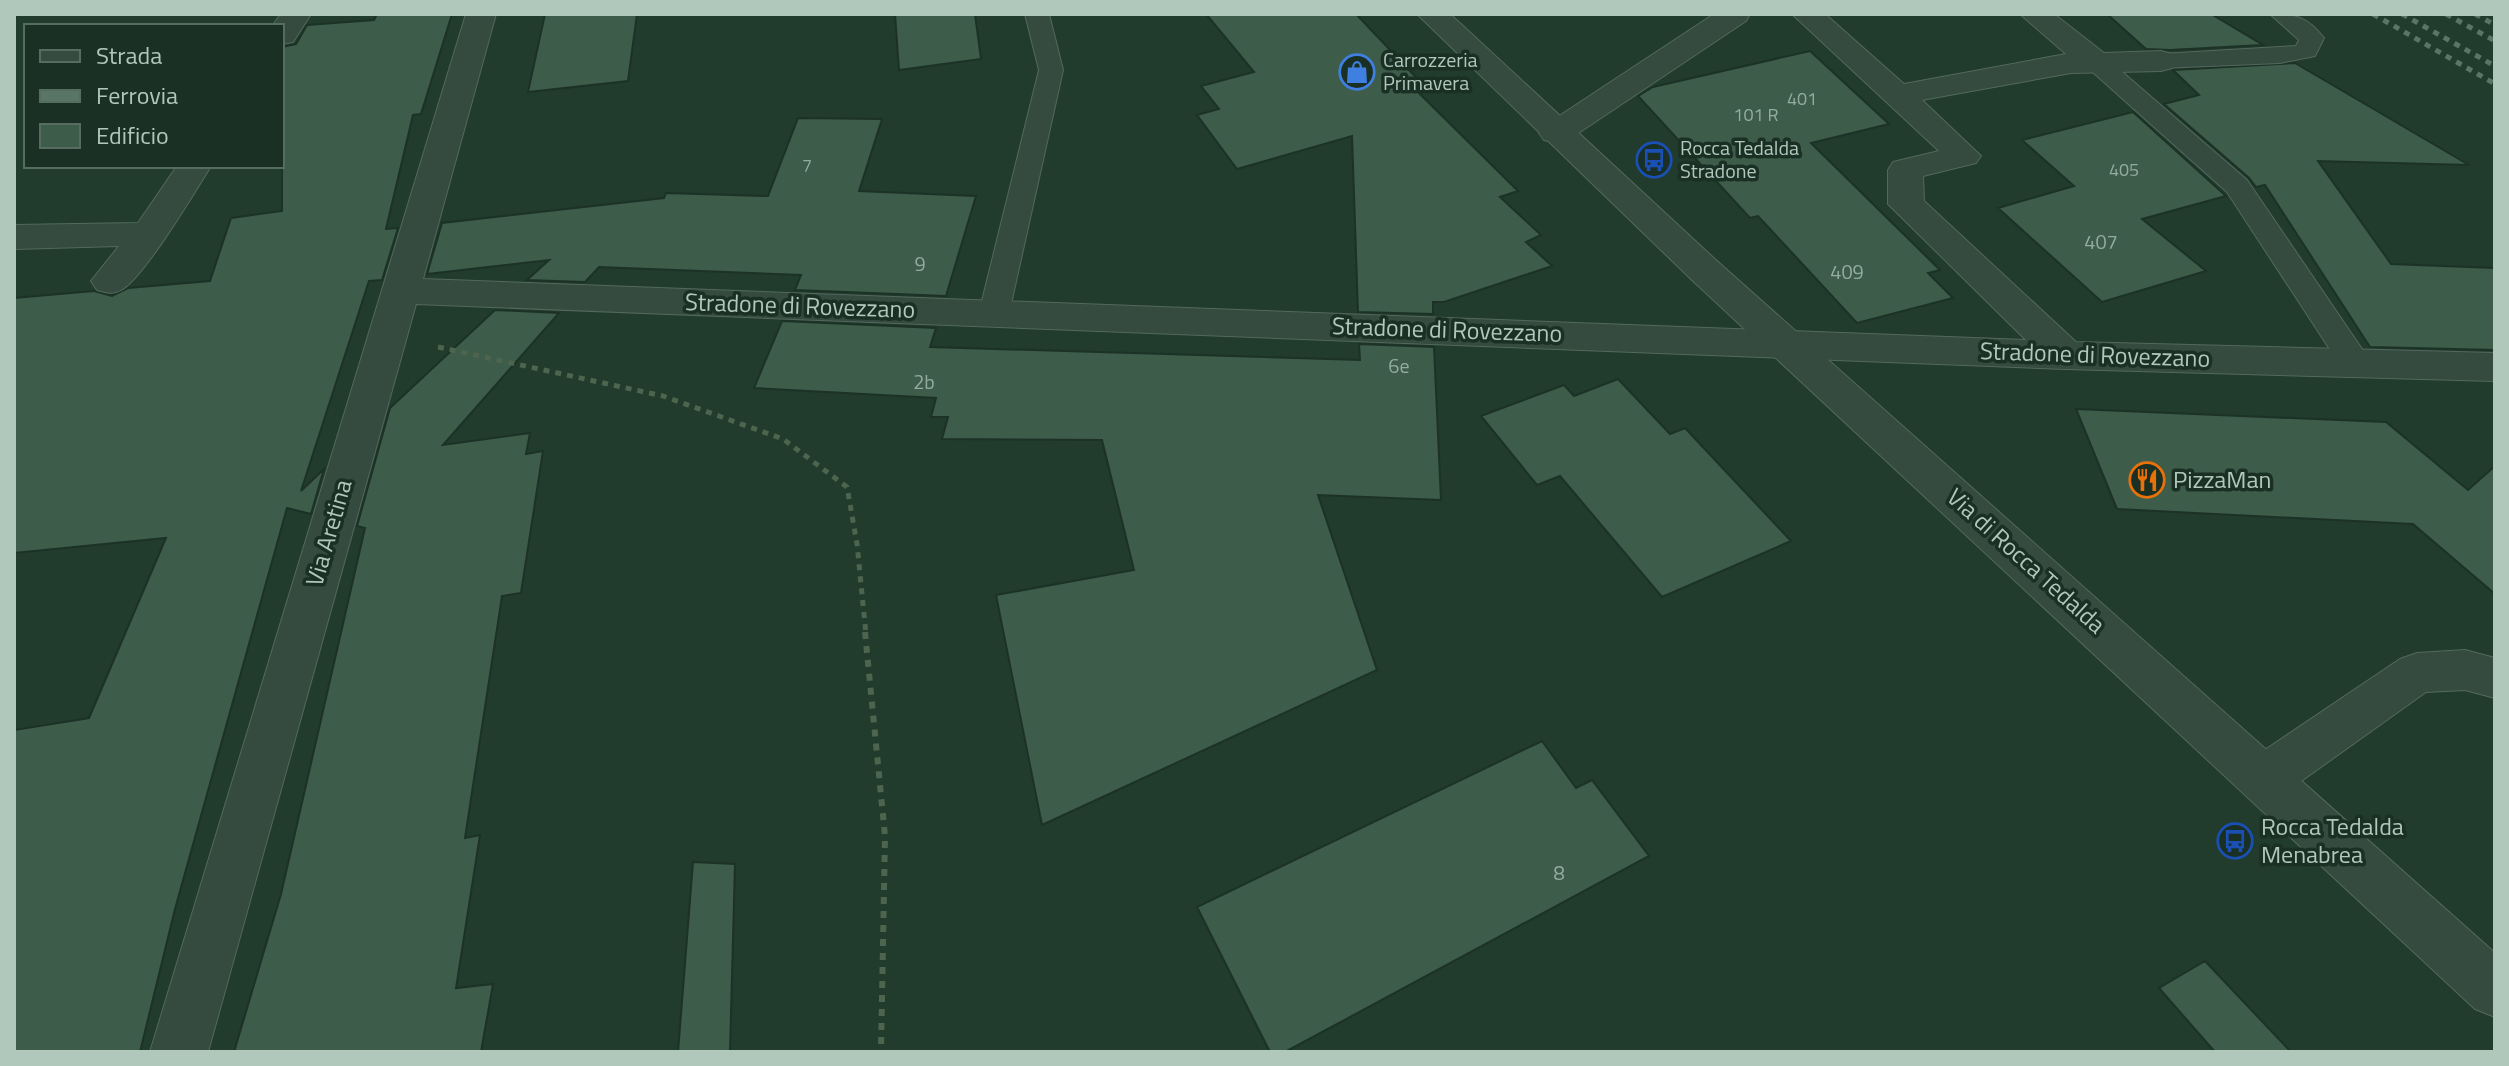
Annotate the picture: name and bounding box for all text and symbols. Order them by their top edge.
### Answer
legend [24,24,284,168]
text: Strada [96,37,162,73]
place label: Carrozzeria Primavera [1383,44,1478,98]
shop icon: Carrozzeria Primavera [1338,53,1376,91]
text: Ferrovia [96,77,178,113]
house number: 401 [1787,85,1817,112]
house number: 101 R [1733,101,1779,128]
text: Edificio [96,117,169,153]
place label: Rocca Tedalda Stradone [1680,132,1799,186]
bus stop icon: Rocca Tedalda Stradone [1635,141,1673,179]
house number: 7 [802,152,812,179]
house number: 405 [2109,156,2139,183]
house number: 407 [2084,226,2118,257]
house number: 9 [914,248,926,279]
house number: 409 [1830,256,1864,287]
street label: Stradone di Rovezzano [684,283,916,327]
street label: Stradone di Rovezzano [1331,307,1563,351]
street label: Stradone di Rovezzano [1979,332,2211,376]
house number: 6e [1388,350,1410,381]
house number: 2b [913,366,935,397]
restaurant icon: PizzaMan [2128,461,2166,499]
place label: PizzaMan [2173,461,2271,497]
street label: Via Aretina [296,475,360,590]
street label: Via di Rocca Tedalda [1939,479,2114,641]
place label: Rocca Tedalda Menabrea [2261,808,2404,872]
bus stop icon: Rocca Tedalda Menabrea [2216,822,2254,860]
house number: 8 [1553,857,1565,888]

